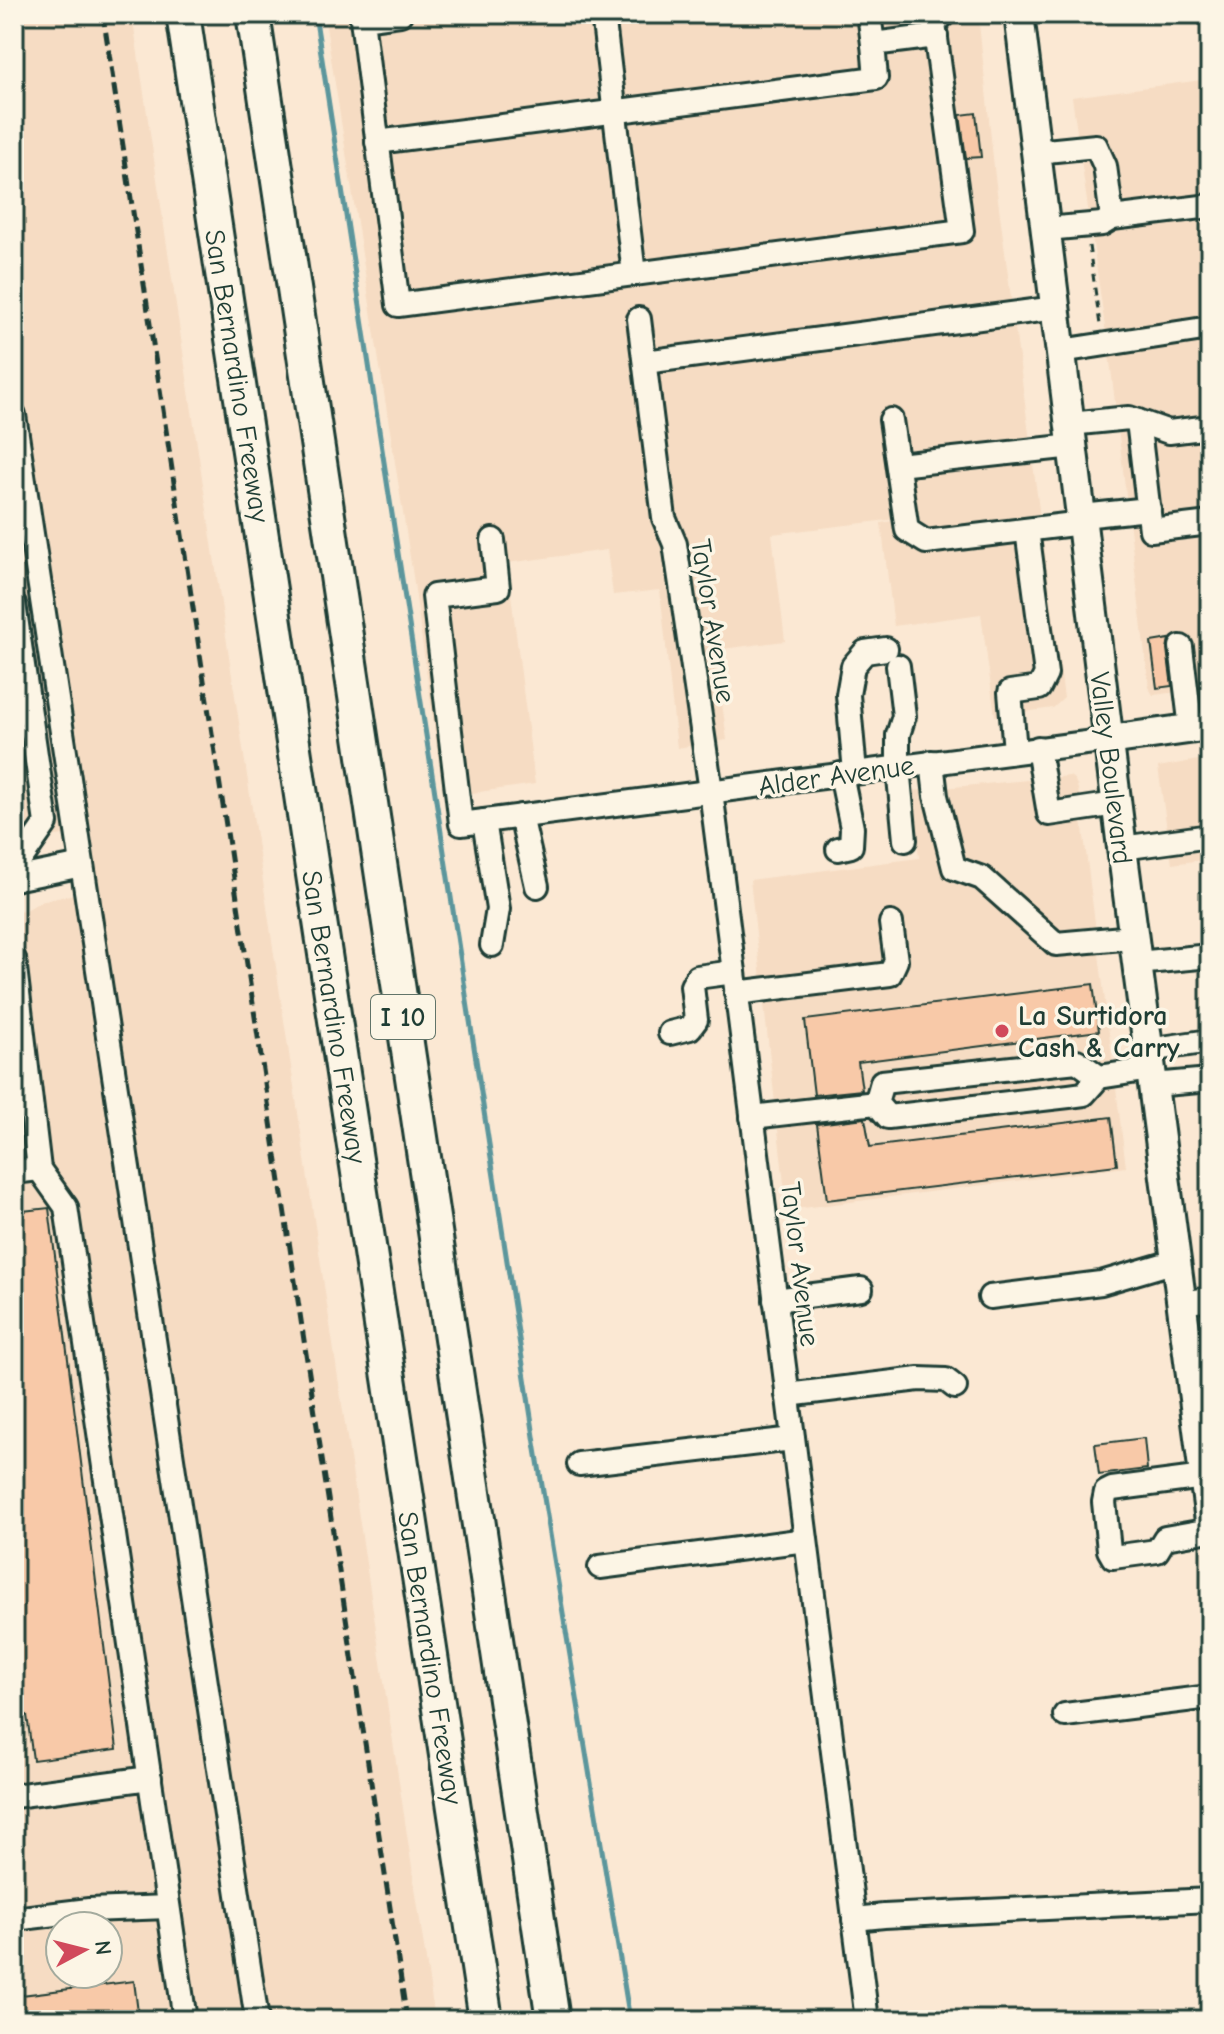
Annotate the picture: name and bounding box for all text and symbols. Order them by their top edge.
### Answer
street label: San Bernardino Freeway [198,227,276,525]
street label: Taylor Avenue [684,537,742,705]
street label: Valley Boulevard [1083,670,1139,866]
street label: Alder Avenue [756,749,916,803]
street label: San Bernardino Freeway [295,868,373,1166]
road number: I 10 [371,995,435,1039]
place label: La Surtidora Cash & Carry [1018,1000,1180,1064]
marker: La Surtidora Cash & Carry [993,1022,1011,1040]
street label: Taylor Avenue [774,1180,826,1348]
street label: San Bernardino Freeway [391,1509,469,1807]
north arrow [44,1910,124,1990]
text: N [89,1939,117,1956]

